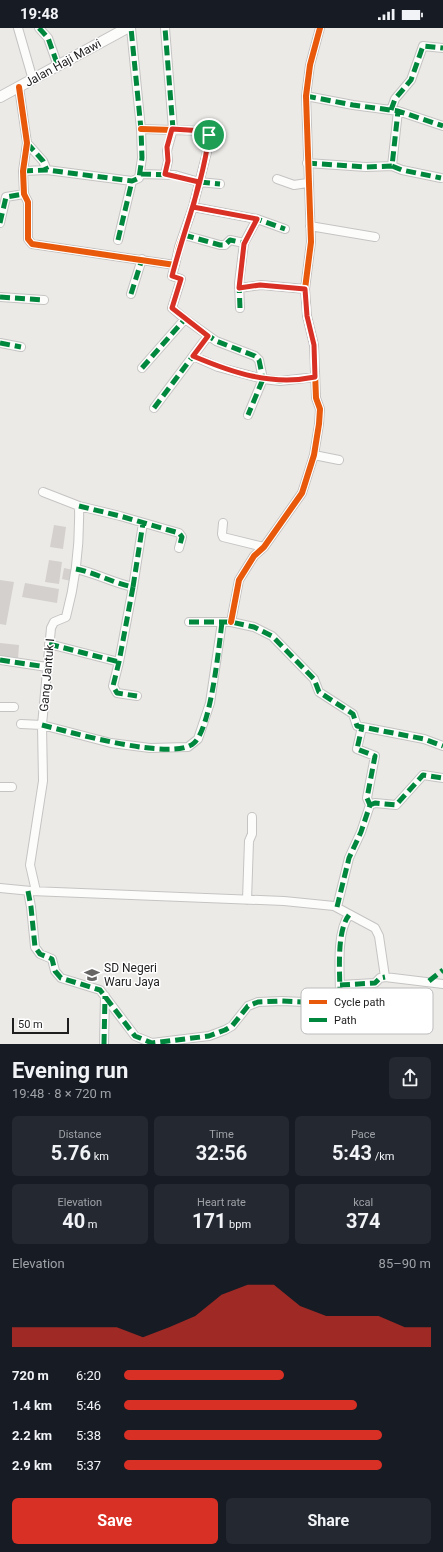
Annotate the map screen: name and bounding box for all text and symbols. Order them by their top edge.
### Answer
text: 19:48 [20,5,59,23]
street label: Jalan Haji Mawi [22,36,104,90]
pin [192,118,226,152]
icon: arrive [198,124,220,146]
street label: Gang Jantuk I [37,638,57,712]
place label: SD Negeri Waru Jaya [104,961,160,989]
school or university icon: SD Negeri Waru Jaya [83,966,101,984]
legend [301,988,433,1034]
text: Cycle path [334,996,385,1009]
text: Path [334,1014,357,1027]
scale bar [12,1016,69,1035]
text: 50 m [18,1018,43,1031]
button: share [389,1057,431,1099]
text: Evening run [12,1058,128,1083]
text: 19:48 · 8 × 720 m [12,1086,111,1101]
text: Distance [58,1128,101,1141]
text: Time [209,1128,234,1141]
text: Pace [351,1128,375,1141]
text: 5.76 [51,1141,91,1165]
text: 32:56 [196,1141,247,1165]
text: 5:43 [332,1141,372,1165]
text: km [91,1150,109,1163]
text: /km [372,1150,394,1163]
text: Elevation [58,1196,102,1209]
text: Heart rate [197,1196,246,1209]
text: kcal [353,1196,373,1209]
text: 40 [62,1209,85,1233]
text: 171 [192,1209,226,1233]
text: 374 [346,1209,380,1233]
text: m [85,1218,97,1231]
text: bpm [226,1218,251,1231]
text: Elevation [12,1256,65,1271]
text: 85–90 m [379,1256,431,1271]
text: 720 m [12,1368,49,1383]
text: 6:20 [76,1368,101,1383]
text: 1.4 km [12,1398,52,1413]
text: 5:46 [76,1398,101,1413]
text: 2.2 km [12,1428,52,1443]
text: 5:38 [76,1428,101,1443]
text: 2.9 km [12,1458,52,1473]
text: 5:37 [76,1458,101,1473]
button: Save [12,1498,218,1544]
button: Share [226,1498,431,1544]

